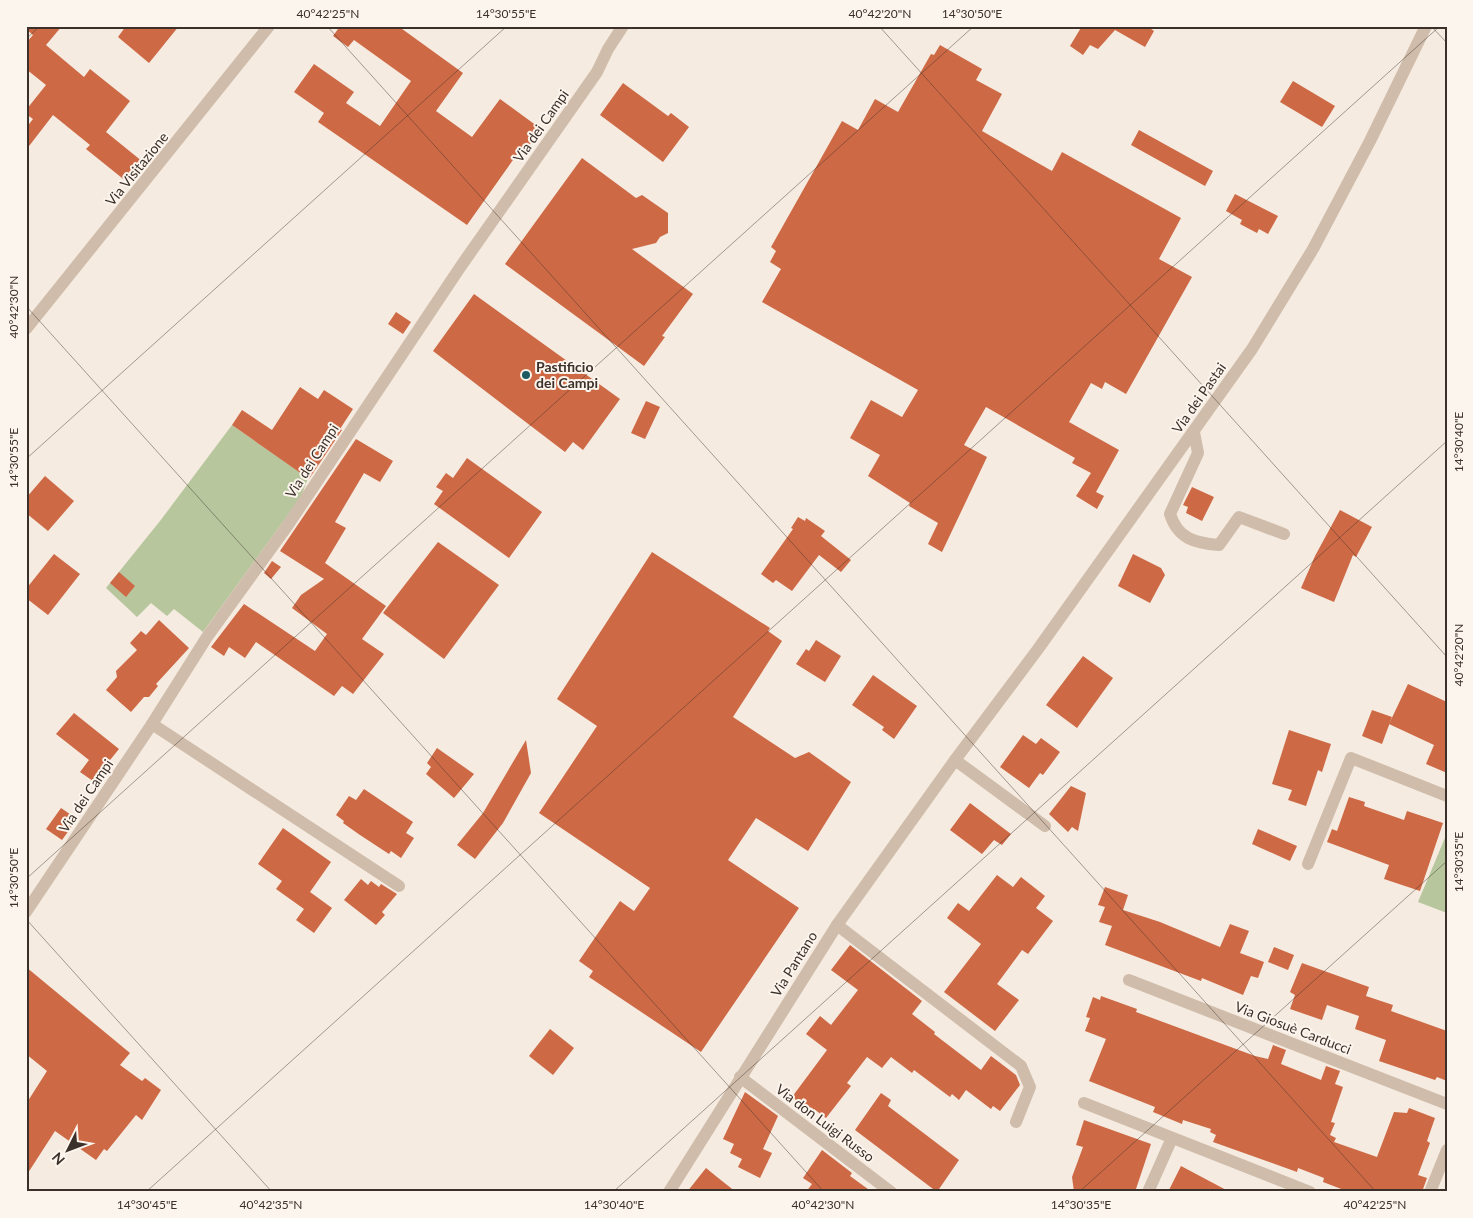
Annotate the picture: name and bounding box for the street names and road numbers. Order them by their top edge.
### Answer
street label: Via dei Campi [509,86,572,165]
street label: Via Visitazione [102,128,172,209]
street label: Via dei Pastai [1168,359,1229,436]
street label: Via dei Campi [281,421,342,501]
street label: Via dei Campi [55,756,116,836]
street label: Via Pantano [767,928,820,1000]
street label: Via Giosuè Carducci [1233,998,1354,1058]
street label: Via don Luigi Russo [773,1080,878,1165]

